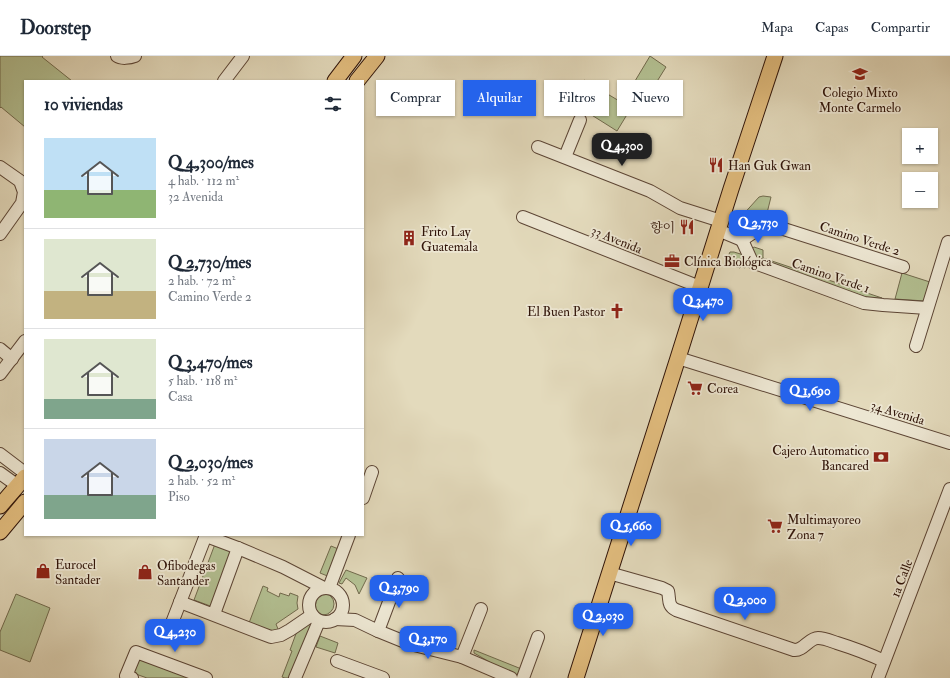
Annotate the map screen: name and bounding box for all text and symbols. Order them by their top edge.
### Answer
text: Doorstep [20,16,91,40]
text: Mapa [761,19,793,36]
text: Capas [815,19,849,36]
text: Compartir [871,19,930,36]
school or university icon: Colegio Mixto Monte Carmelo [851,65,869,83]
chip: Comprar [376,80,455,116]
chip: Alquilar [463,80,536,116]
chip: Filtros [544,80,609,116]
chip: Nuevo [617,80,683,116]
place label: Colegio Mixto Monte Carmelo [819,85,901,116]
icon: filters [322,93,344,115]
text: 10 viviendas [44,94,123,115]
map controls [902,128,938,208]
button: + [902,128,938,164]
pin: Q 4,300 [585,133,659,167]
text: Q 4,300 [601,138,643,154]
text: Q 4,300/mes [168,152,254,173]
icon: home [76,154,124,202]
restaurant icon: Han Guk Gwan [707,156,725,174]
place label: Han Guk Gwan [728,158,811,174]
button: − [902,172,938,208]
text: 4 hab. · 112 m² [168,173,239,189]
text: 32 Avenida [168,189,223,205]
pin: Q 2,730 [721,210,795,244]
text: Q 2,730 [738,215,778,231]
restaurant icon: 향이 [678,218,696,236]
street label: Camino Verde 2 [818,218,902,260]
place label: 향이 [650,220,675,236]
street label: 33 Avenida [589,223,645,258]
place label: Frito Lay Guatemala [421,224,478,255]
building icon: Frito Lay Guatemala [400,229,418,247]
text: Q 2,730/mes [168,252,251,273]
office icon: Clínica Biológica [663,252,681,270]
place label: Clínica Biológica [684,254,772,270]
icon: home [76,255,124,303]
street label: Camino Verde 1 [790,255,872,297]
text: 2 hab. · 72 m² [168,273,235,289]
pin: Q 3,470 [666,288,740,322]
text: Camino Verde 2 [168,289,252,305]
text: Q 3,470 [682,293,724,309]
church icon: El Buen Pastor [608,302,626,320]
place label: El Buen Pastor [527,304,605,320]
text: Q 3,470/mes [168,352,253,373]
icon: home [76,355,124,403]
text: 5 hab. · 118 m² [168,373,237,389]
pin: Q 1,690 [773,378,847,412]
supermarket icon: Corea [686,379,704,397]
place label: Corea [707,381,739,397]
text: Q 1,690 [789,383,831,399]
text: Casa [168,389,193,405]
street label: 34 Avenida [869,397,927,429]
place label: Cajero Automatico Bancared [772,443,870,474]
bank icon: Cajero Automatico Bancared [872,448,890,466]
text: Q 2,030/mes [168,452,253,473]
icon: home [76,455,124,503]
text: 2 hab. · 52 m² [168,473,235,489]
text: Piso [168,489,190,505]
place label: Multimayoreo Zona 7 [787,512,861,543]
pin: Q 5,660 [594,513,668,547]
supermarket icon: Multimayoreo Zona 7 [766,517,784,535]
text: Q 5,660 [610,518,652,534]
street label: 1a Calle [887,556,917,600]
place label: Eurocel Santader [55,557,101,588]
place label: Ofibodegas Santander [157,558,216,589]
shop icon: Eurocel Santader [34,562,52,580]
shop icon: Ofibodegas Santander [136,563,154,581]
pin: Q 3,790 [362,575,436,609]
text: Q 3,790 [379,580,419,596]
pin: Q 2,000 [708,587,782,621]
text: Q 2,000 [723,592,767,608]
pin: Q 2,030 [566,603,640,637]
text: Q 2,030 [582,608,624,624]
pin: Q 4,230 [138,619,212,653]
text: Q 4,230 [154,624,196,640]
pin: Q 3,170 [391,626,465,660]
text: Q 3,170 [408,631,448,647]

